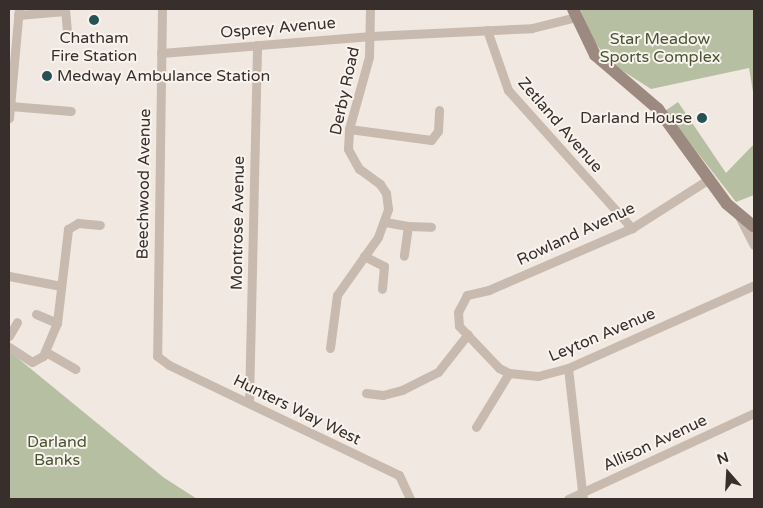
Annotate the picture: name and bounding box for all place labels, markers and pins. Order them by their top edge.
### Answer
marker: Chatham Fire Station [88,14,100,26]
place label: Chatham Fire Station [51,28,137,66]
place label: Medway Ambulance Station [57,66,270,86]
marker: Medway Ambulance Station [41,70,53,82]
place label: Darland House [580,108,692,128]
marker: Darland House [696,112,708,124]

